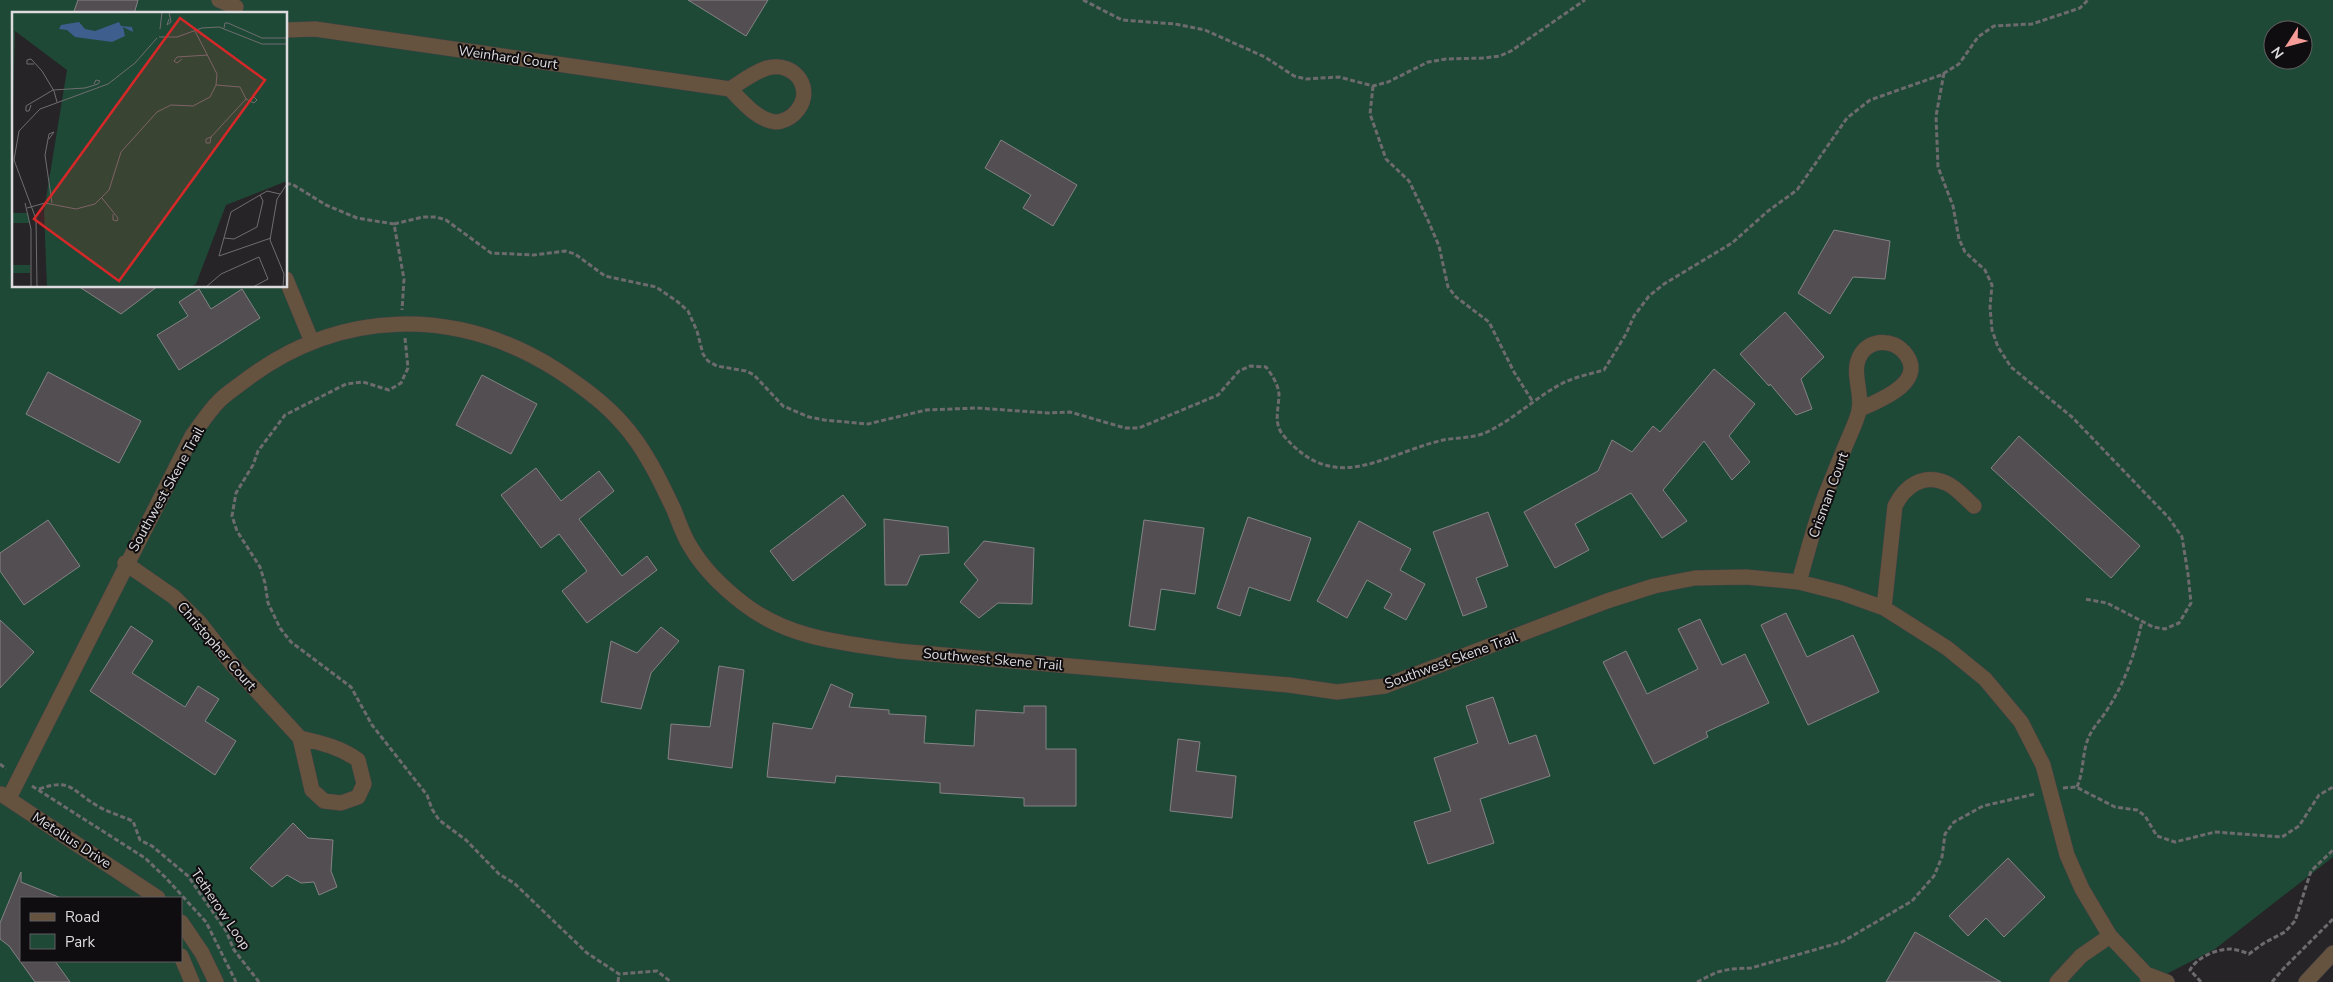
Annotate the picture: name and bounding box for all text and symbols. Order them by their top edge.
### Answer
inset map [12,12,288,288]
north arrow [2263,20,2313,70]
street label: Weinhard Court [457,41,559,74]
text: N [2267,43,2289,62]
street label: Southwest Skene Trail [124,423,209,555]
street label: Crisman Court [1804,449,1853,541]
street label: Christopher Court [173,598,261,695]
street label: Southwest Skene Trail [1382,627,1521,693]
street label: Southwest Skene Trail [922,644,1065,675]
street label: Metolius Drive [28,808,115,873]
street label: Tetherow Loop [186,865,255,954]
legend [20,897,182,962]
text: Road [65,907,100,927]
text: Park [65,932,95,952]

